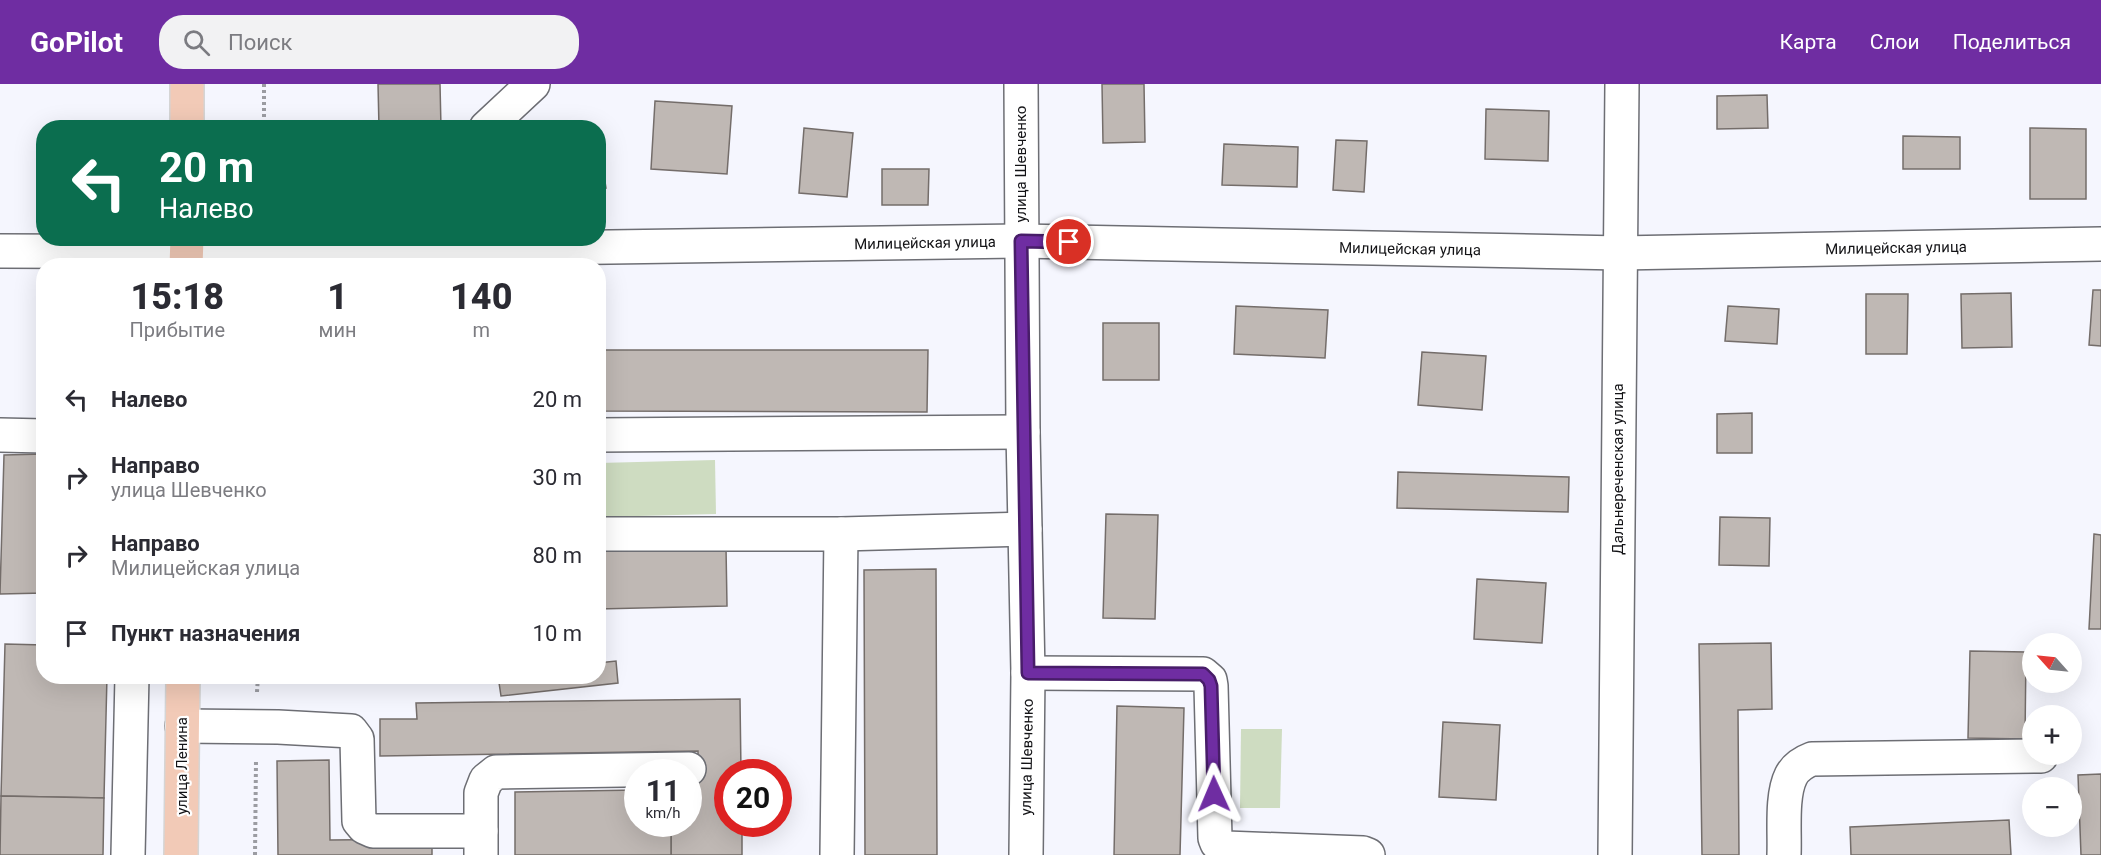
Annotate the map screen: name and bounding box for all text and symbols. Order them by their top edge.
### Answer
search box [159,15,579,69]
text: GoPilot [30,26,123,59]
icon: search [180,26,213,59]
text: Поиск [228,30,292,55]
text: Карта [1780,30,1837,54]
text: Слои [1870,30,1920,54]
text: Поделиться [1953,30,2071,54]
street label: улица Шевченко [1012,106,1030,222]
text: 20 m [159,143,254,192]
icon: left [60,144,138,222]
text: Налево [159,193,254,225]
pin [1043,216,1094,267]
icon: arrive [1052,225,1085,258]
street label: Милицейская улица [854,233,996,253]
street label: Милицейская улица [1825,238,1967,258]
street label: Милицейская улица [1339,239,1481,259]
text: 15:18 [131,276,224,318]
text: 1 [327,276,348,318]
text: 140 [450,276,512,318]
text: Прибытие [130,318,225,342]
text: мин [319,318,357,342]
text: m [472,318,490,342]
icon: left [60,383,93,416]
street label: Дальнереченская улица [1609,383,1627,555]
text: Налево [111,387,188,412]
text: 20 m [533,387,582,412]
text: Направо [111,453,200,478]
icon: right [60,461,93,494]
text: 30 m [533,465,582,490]
text: улица Шевченко [111,478,267,502]
text: Направо [111,531,200,556]
icon: right [60,539,93,572]
text: 80 m [533,543,582,568]
text: Милицейская улица [111,556,300,580]
icon: arrive [60,617,93,650]
text: Пункт назначения [111,621,300,646]
text: 10 m [533,621,582,646]
north arrow [2022,633,2082,693]
map controls [2022,633,2082,837]
street label: улица Шевченко [1017,698,1037,816]
button: + [2022,705,2082,765]
street label: улица Ленина [173,717,191,815]
speed limit sign: 20 [714,759,792,837]
position arrow [1182,762,1246,826]
text: 11 [646,773,680,808]
button: − [2022,777,2082,837]
text: km/h [645,804,681,822]

